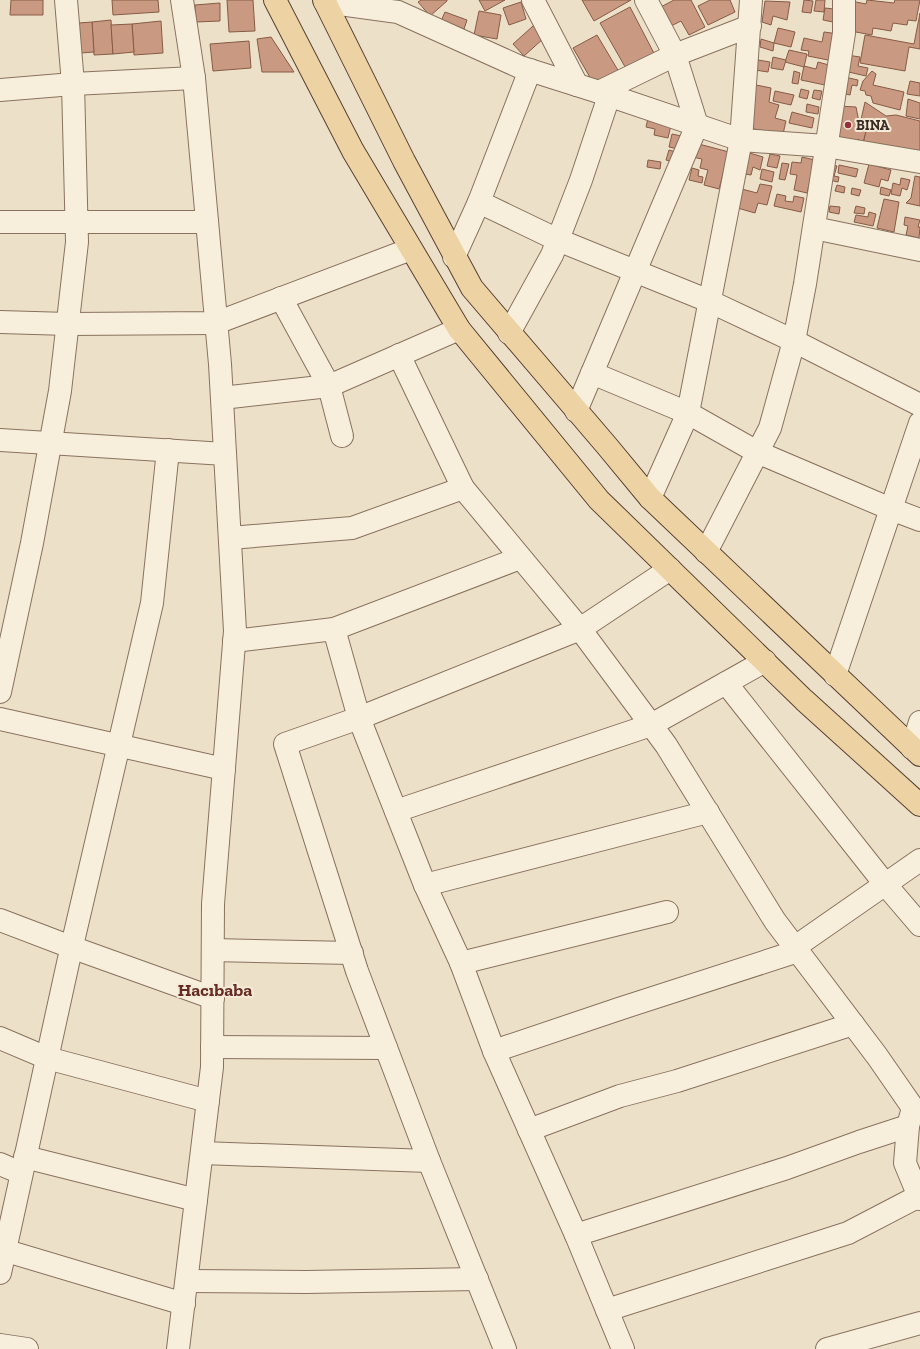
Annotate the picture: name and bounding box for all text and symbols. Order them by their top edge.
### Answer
place label: BINA [856,117,890,134]
marker: BINA [843,120,853,130]
district label: Hacıbaba [178,979,252,1001]

